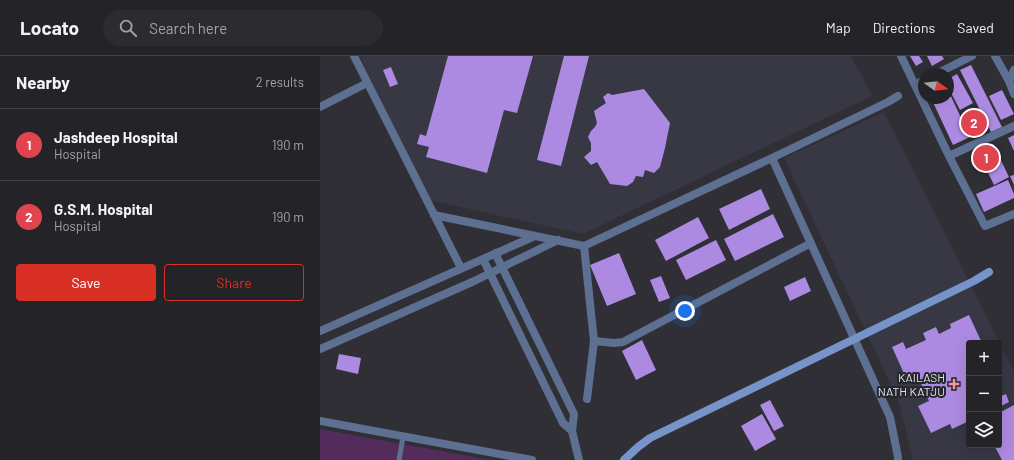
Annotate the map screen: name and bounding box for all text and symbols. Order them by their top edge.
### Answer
search box [103,10,383,46]
text: Locato [20,16,79,39]
icon: search [117,17,139,39]
text: Search here [149,19,227,37]
text: Map [826,19,851,36]
text: Directions [873,19,935,36]
text: Saved [957,19,994,36]
north arrow [918,68,954,104]
text: Nearby [16,72,70,92]
text: 2 results [256,74,304,90]
pin: 2 [961,108,987,138]
text: Jashdeep Hospital [54,128,178,146]
text: 1 [27,137,31,153]
text: 190 m [272,137,304,153]
pin: 1 [973,143,999,173]
text: Hospital [54,146,101,162]
text: G.S.M. Hospital [54,200,153,218]
text: 2 [25,209,33,225]
text: 190 m [272,209,304,225]
text: Hospital [54,218,101,234]
button: Save [16,264,156,301]
button: Share [164,264,304,301]
your location [675,301,695,321]
map controls [966,340,1002,448]
button: + [966,340,1002,376]
place label: KAILASH NATH KATJU [878,370,945,398]
button: − [966,376,1002,412]
marker: KAILASH NATH KATJU [948,378,960,390]
button: layers [966,412,1002,448]

